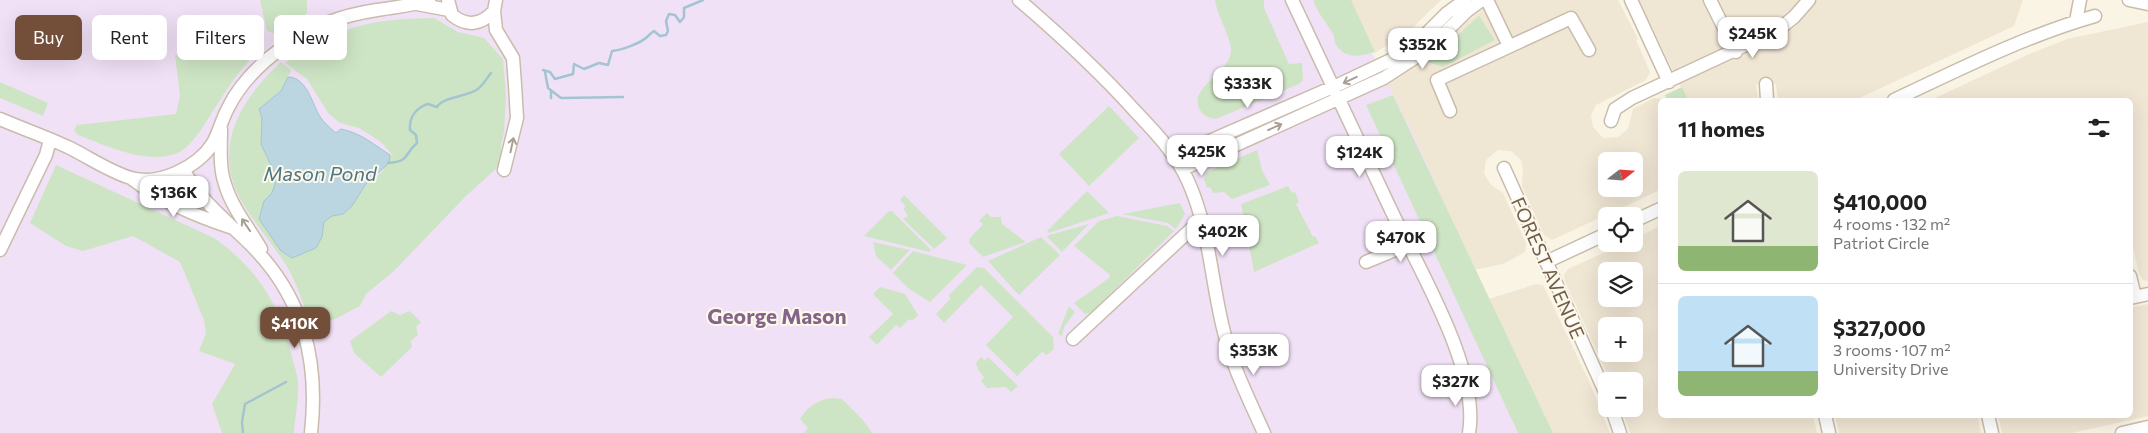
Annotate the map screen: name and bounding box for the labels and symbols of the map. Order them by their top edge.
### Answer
pin: $245K [1718,17,1788,59]
pin: $352K [1388,28,1458,70]
pin: $333K [1213,66,1283,109]
one-way arrow [1343,75,1358,85]
one-way arrow [1267,122,1282,132]
pin: $425K [1167,134,1237,177]
pin: $124K [1325,136,1395,178]
one-way arrow [508,137,517,153]
north arrow [1598,152,1642,198]
water label: Mason Pond [264,161,378,185]
pin: $136K [139,176,209,218]
street label: FOREST AVENUE [1507,193,1590,342]
pin: $402K [1188,214,1258,257]
one-way arrow [241,218,251,232]
pin: $470K [1366,220,1436,263]
district label: George Mason [707,303,847,328]
pin: $410K [260,306,330,349]
pin: $353K [1219,334,1289,376]
pin: $327K [1421,364,1491,407]

